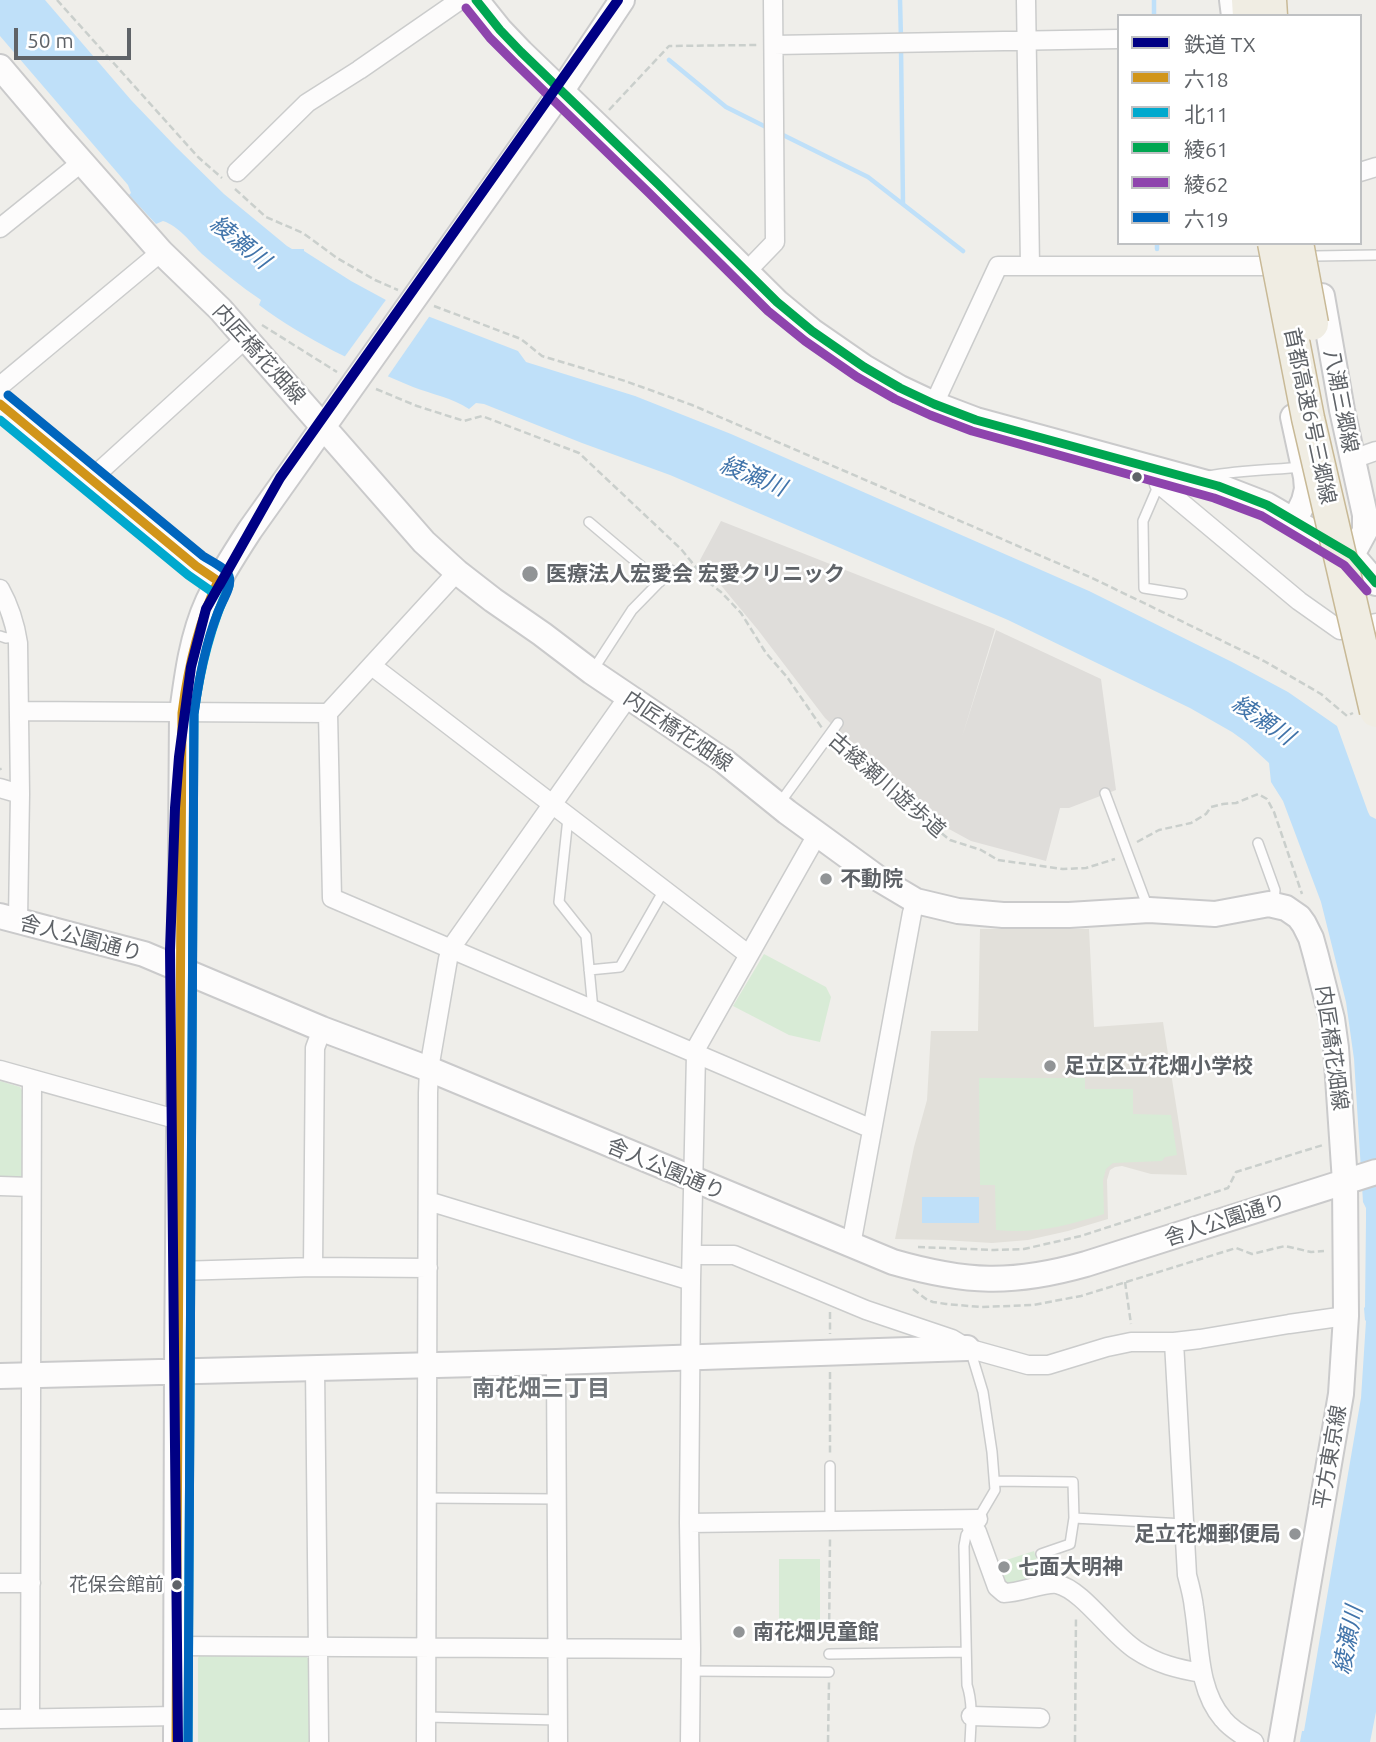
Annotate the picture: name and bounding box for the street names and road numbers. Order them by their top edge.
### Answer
street label: 内匠橋花畑線 [207,299,311,409]
street label: 首都高速6号三郷線 [1279,325,1341,507]
street label: 八潮三郷線 [1319,347,1363,455]
street label: 内匠橋花畑線 [619,685,737,777]
street label: 古綾瀬川遊歩道 [823,727,951,843]
street label: 舎人公園通り [17,910,145,966]
street label: 内匠橋花畑線 [1311,984,1353,1112]
street label: 舎人公園通り [603,1133,729,1205]
street label: 舎人公園通り [1161,1189,1289,1251]
street label: 平方東京線 [1308,1403,1352,1511]

